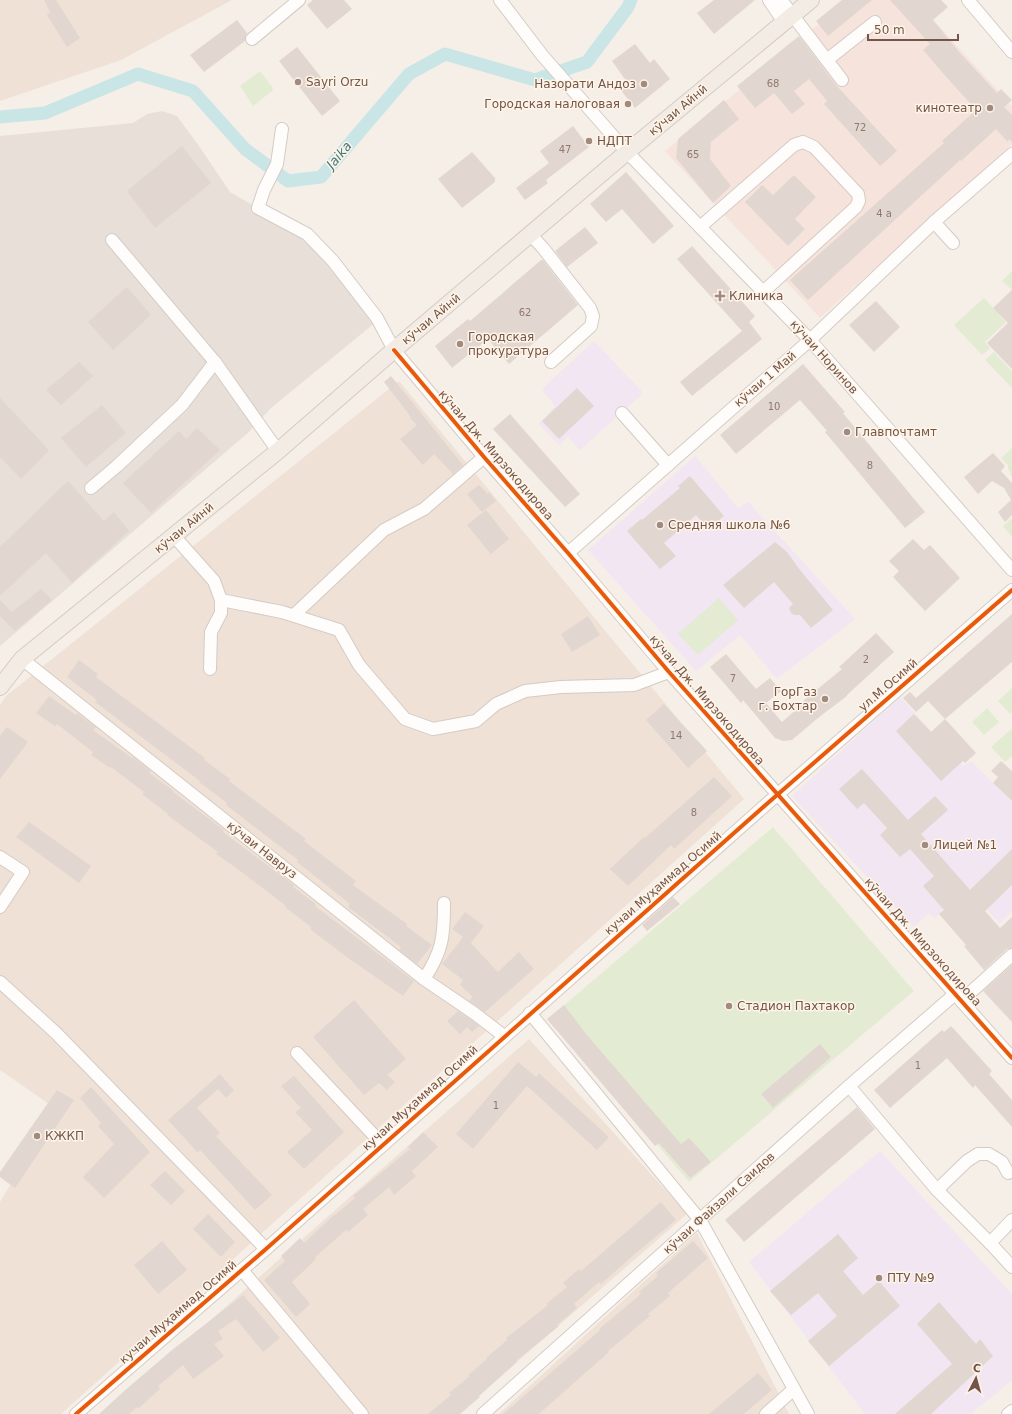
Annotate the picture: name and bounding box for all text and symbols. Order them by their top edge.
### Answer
scale bar [868,16,958,42]
text: 50 m [874,23,905,37]
place label: Sayri Orzu [306,75,368,89]
marker: Sayri Orzu [293,77,303,87]
place label: Назорати Андоз [534,77,636,91]
house number: 68 [767,78,779,89]
marker: Назорати Андоз [639,79,649,89]
street label: кӯчаи Айнӣ [646,81,710,139]
place label: Городская налоговая [484,97,620,111]
marker: Городская налоговая [623,99,633,109]
place label: кинотеатр [915,101,982,115]
marker: кинотеатр [985,103,995,113]
house number: 72 [854,122,866,133]
place label: НДПТ [597,134,632,148]
marker: НДПТ [584,136,594,146]
water label: Jaika [321,138,355,174]
house number: 47 [559,144,571,155]
house number: 65 [687,149,699,160]
house number: 4 a [876,208,892,219]
place label: Клиника [729,289,783,303]
street label: кӯчаи Айнӣ [399,290,463,348]
marker: Клиника [714,290,726,302]
house number: 62 [519,307,531,318]
street label: кӯчаи Норинов [787,317,861,397]
place label: Городская прокуратура [468,330,549,358]
marker: Городская прокуратура [455,339,465,349]
street label: кӯчаи 1 Май [731,348,799,410]
street label: кӯчаи Дж. Мирзокодирова [436,387,556,523]
house number: 10 [768,401,780,412]
place label: Главпочтамт [855,425,937,439]
marker: Главпочтамт [842,427,852,437]
house number: 8 [867,460,873,471]
street label: кӯчаи Айнӣ [152,500,216,556]
place label: Средняя школа №6 [668,518,790,532]
marker: Средняя школа №6 [655,520,665,530]
street label: кӯчаи Дж. Мирзокодирова [647,632,767,768]
house number: 2 [863,654,869,665]
street label: ул.М.Осимй [856,656,920,714]
house number: 7 [730,673,736,684]
place label: ГорГаз г. Бохтар [758,685,817,713]
marker: ГорГаз г. Бохтар [820,694,830,704]
house number: 14 [670,730,682,741]
house number: 8 [691,807,697,818]
street label: кӯчаи Навруз [224,818,300,882]
street label: кучаи Муҳаммад Осимй [602,828,724,938]
place label: Лицей №1 [933,838,997,852]
marker: Лицей №1 [920,840,930,850]
street label: кӯчаи Дж. Мирзокодирова [862,875,984,1009]
place label: Стадион Пахтакор [737,999,855,1013]
marker: Стадион Пахтакор [724,1001,734,1011]
street label: кучаи Муҳаммад Осимй [359,1042,481,1154]
house number: 1 [915,1060,921,1071]
house number: 1 [493,1100,499,1111]
place label: КЖКП [45,1129,84,1143]
marker: КЖКП [32,1131,42,1141]
street label: кӯчаи Файзали Саидов [660,1149,778,1257]
street label: кучаи Муҳаммад Осимй [117,1257,239,1367]
place label: ПТУ №9 [887,1271,935,1285]
marker: ПТУ №9 [874,1273,884,1283]
north arrow [956,1358,996,1398]
text: С [972,1362,982,1375]

